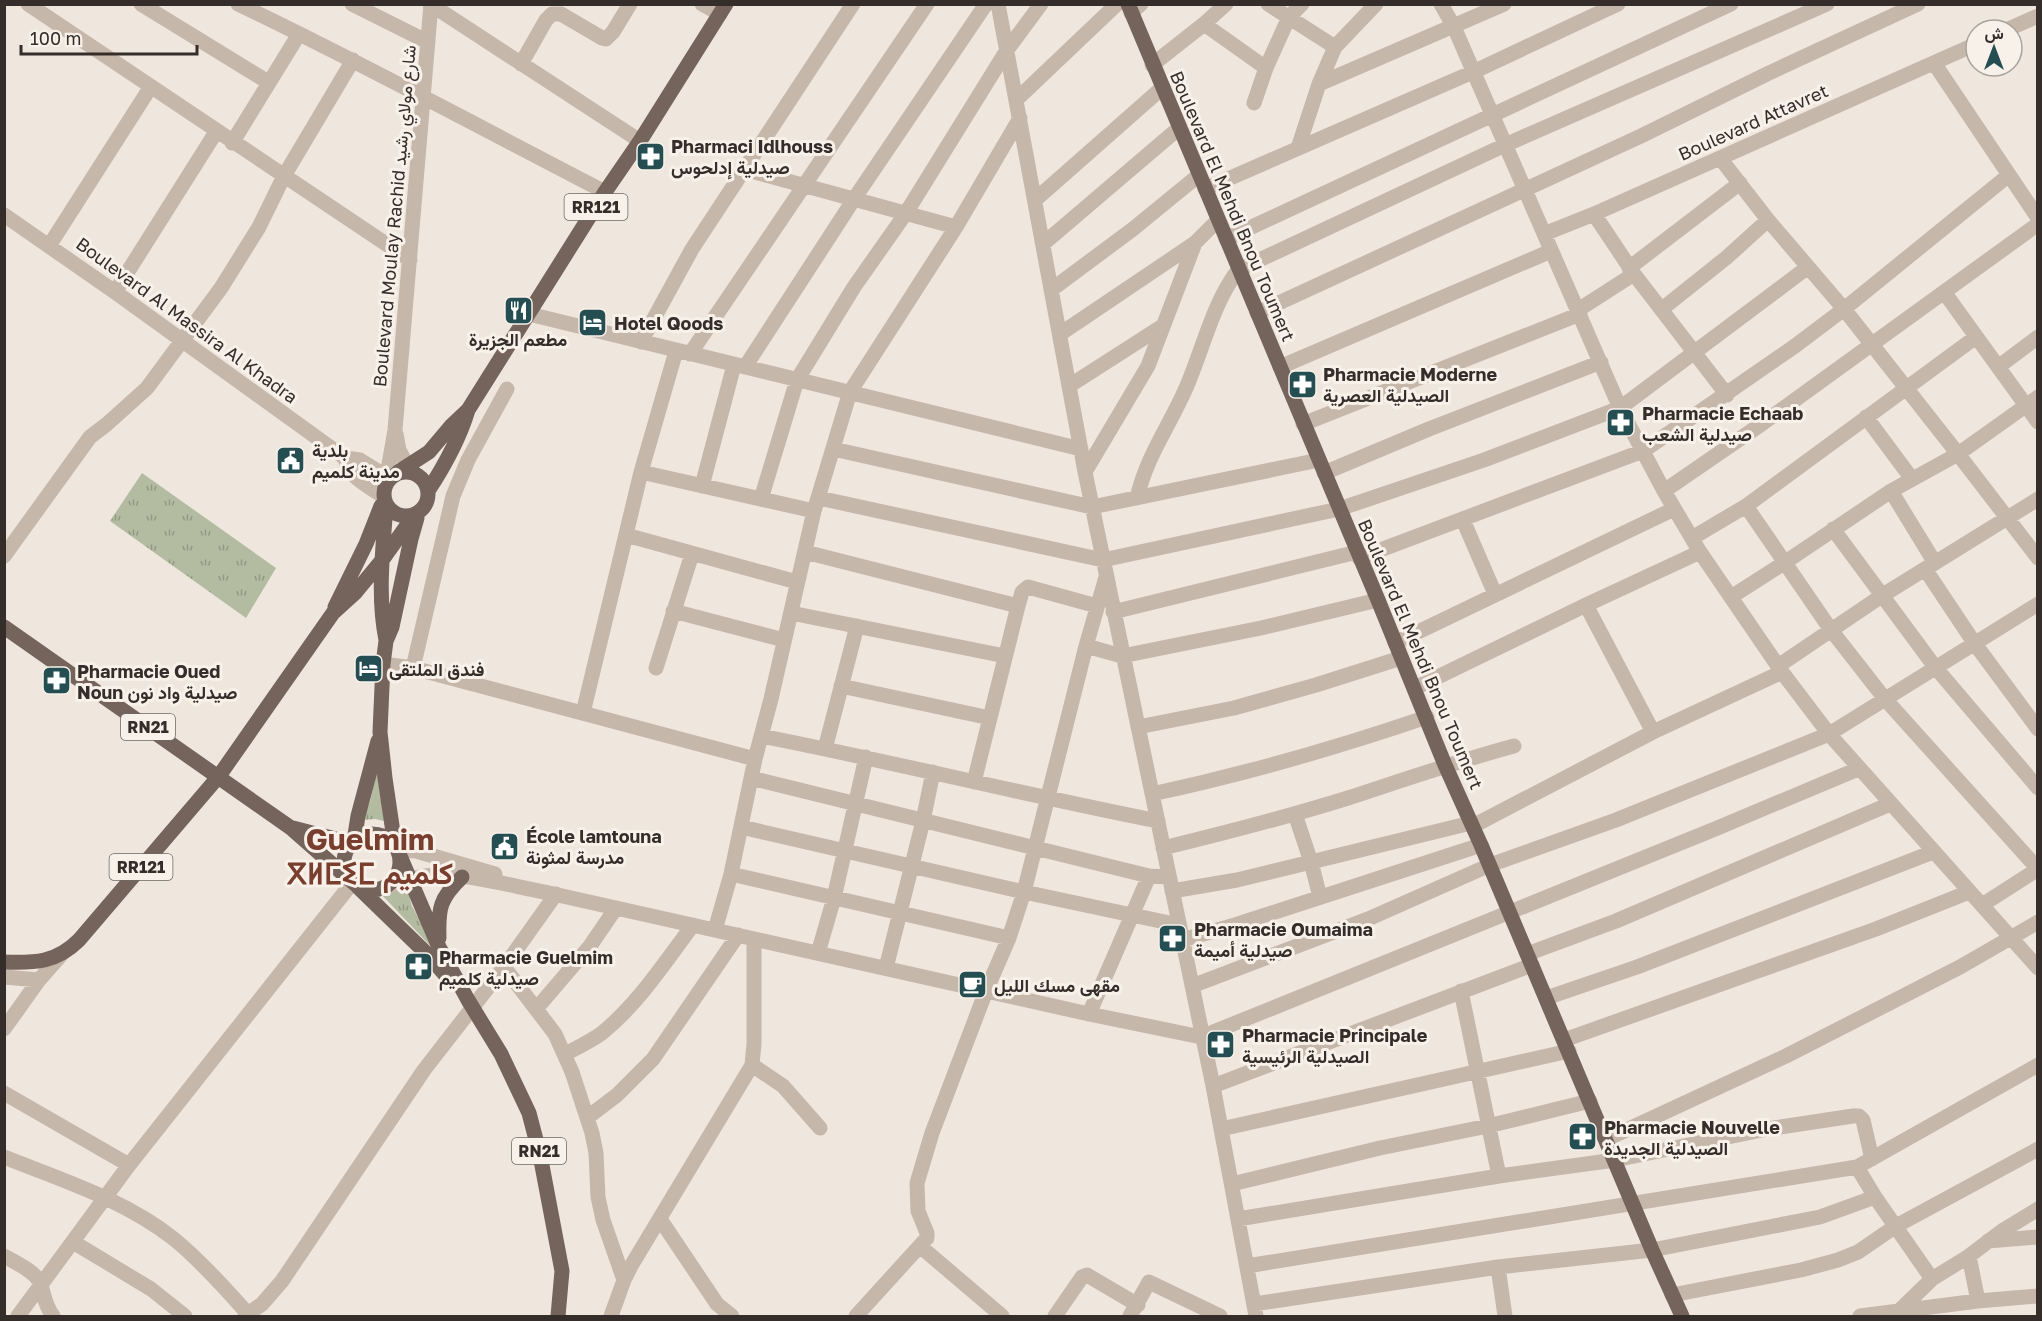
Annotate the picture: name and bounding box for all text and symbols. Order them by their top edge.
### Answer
scale bar [21,18,196,56]
north arrow [1964,18,2024,78]
text: ش [1984,23,2004,43]
text: 100 m [30,27,81,49]
street label: Boulevard Moulay Rachid شارع مولاي رشيد [368,44,425,388]
street label: Boulevard El Mehdi Bnou Toumert [1166,67,1300,345]
street label: Boulevard Attavret [1675,79,1831,165]
place label: Pharmaci Idlhouss صيدلية إدلحوس [671,135,833,180]
pharmacy icon: Pharmaci Idlhouss صيدلية إدلحوس [634,140,666,172]
road number: RR121 [564,194,628,220]
street label: Boulevard Al Massira Al Khadra [72,232,302,408]
restaurant icon: مطعم الجزيرة [502,294,534,326]
hotel icon: Hotel Qoods [577,307,609,339]
place label: Hotel Qoods [614,312,723,334]
place label: مطعم الجزيرة [469,328,568,352]
place label: Pharmacie Moderne الصيدلية العصرية [1323,363,1497,407]
pharmacy icon: Pharmacie Moderne الصيدلية العصرية [1286,368,1318,400]
place label: Pharmacie Echaab صيدلية الشعب [1642,402,1803,446]
pharmacy icon: Pharmacie Echaab صيدلية الشعب [1605,407,1637,439]
place label: بلدية مدينة كلميم [312,439,400,484]
public building icon: بلدية مدينة كلميم [275,444,307,476]
street label: Boulevard El Mehdi Bnou Toumert [1354,515,1488,793]
hotel icon: فندق الملتقى [352,653,384,685]
place label: فندق الملتقى [389,658,484,681]
place label: Pharmacie Oued Noun صيدلية واد نون [77,660,238,704]
pharmacy icon: Pharmacie Oued Noun صيدلية واد نون [40,665,72,697]
road number: RN21 [121,714,175,740]
district label: Guelmim ⴳⵍⵎⵉⵎ كلميم [287,821,453,893]
place label: École lamtouna مدرسة لمثونة [526,825,662,869]
public building icon: École lamtouna مدرسة لمثونة [489,830,521,862]
road number: RR121 [110,854,172,880]
place label: Pharmacie Oumaima صيدلية أميمة [1194,918,1373,962]
pharmacy icon: Pharmacie Oumaima صيدلية أميمة [1157,923,1189,955]
place label: Pharmacie Guelmim صيدلية كلميم [439,946,613,991]
pharmacy icon: Pharmacie Guelmim صيدلية كلميم [402,951,434,983]
cafe icon: مقهى مسك الليل [957,969,989,1001]
place label: مقهى مسك الليل [994,974,1120,997]
place label: Pharmacie Principale الصيدلية الرئيسية [1242,1024,1428,1068]
pharmacy icon: Pharmacie Principale الصيدلية الرئيسية [1205,1029,1237,1061]
place label: Pharmacie Nouvelle الصيدلية الجديدة [1604,1116,1780,1160]
pharmacy icon: Pharmacie Nouvelle الصيدلية الجديدة [1567,1121,1599,1153]
road number: RN21 [512,1138,566,1164]

